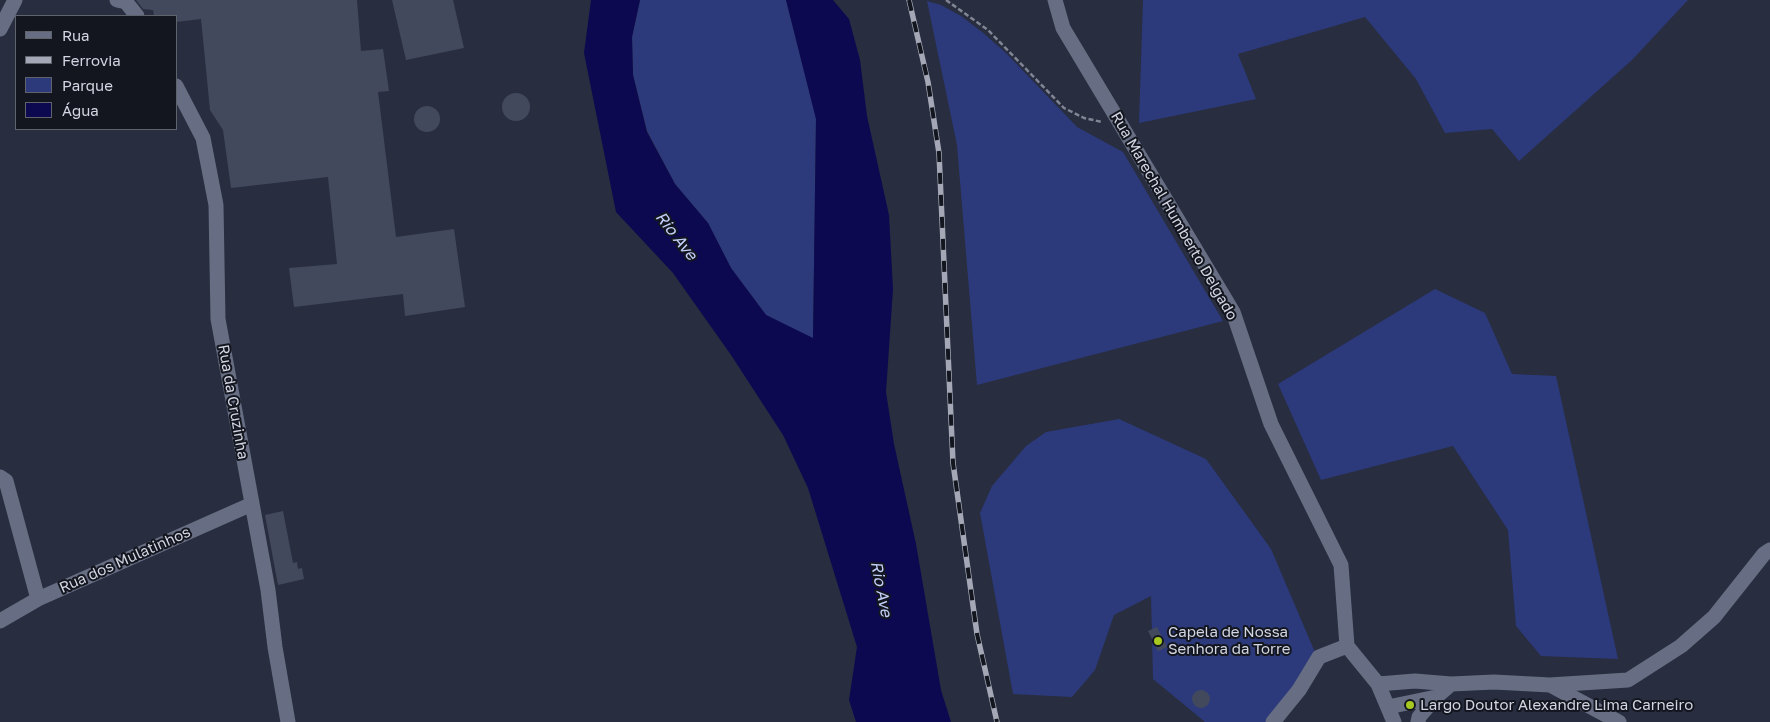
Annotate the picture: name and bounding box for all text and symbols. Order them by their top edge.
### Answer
legend [15,15,178,130]
text: Rua [62,26,89,44]
text: Ferrovia [62,51,121,69]
text: Parque [62,76,113,94]
text: Água [62,101,99,119]
street label: Rua Marechal Humberto Delgado [1107,109,1241,323]
water label: Rio Ave [651,208,701,264]
street label: Rua da Cruzinha [214,343,252,461]
street label: Rua dos Mulatinhos [57,523,193,597]
water label: Rio Ave [866,559,896,619]
place label: Capela de Nossa Senhora da Torre [1168,623,1290,658]
marker: Capela de Nossa Senhora da Torre [1152,635,1164,647]
place label: Largo Doutor Alexandre Lima Carneiro [1420,696,1693,714]
marker: Largo Doutor Alexandre Lima Carneiro [1404,699,1416,711]

